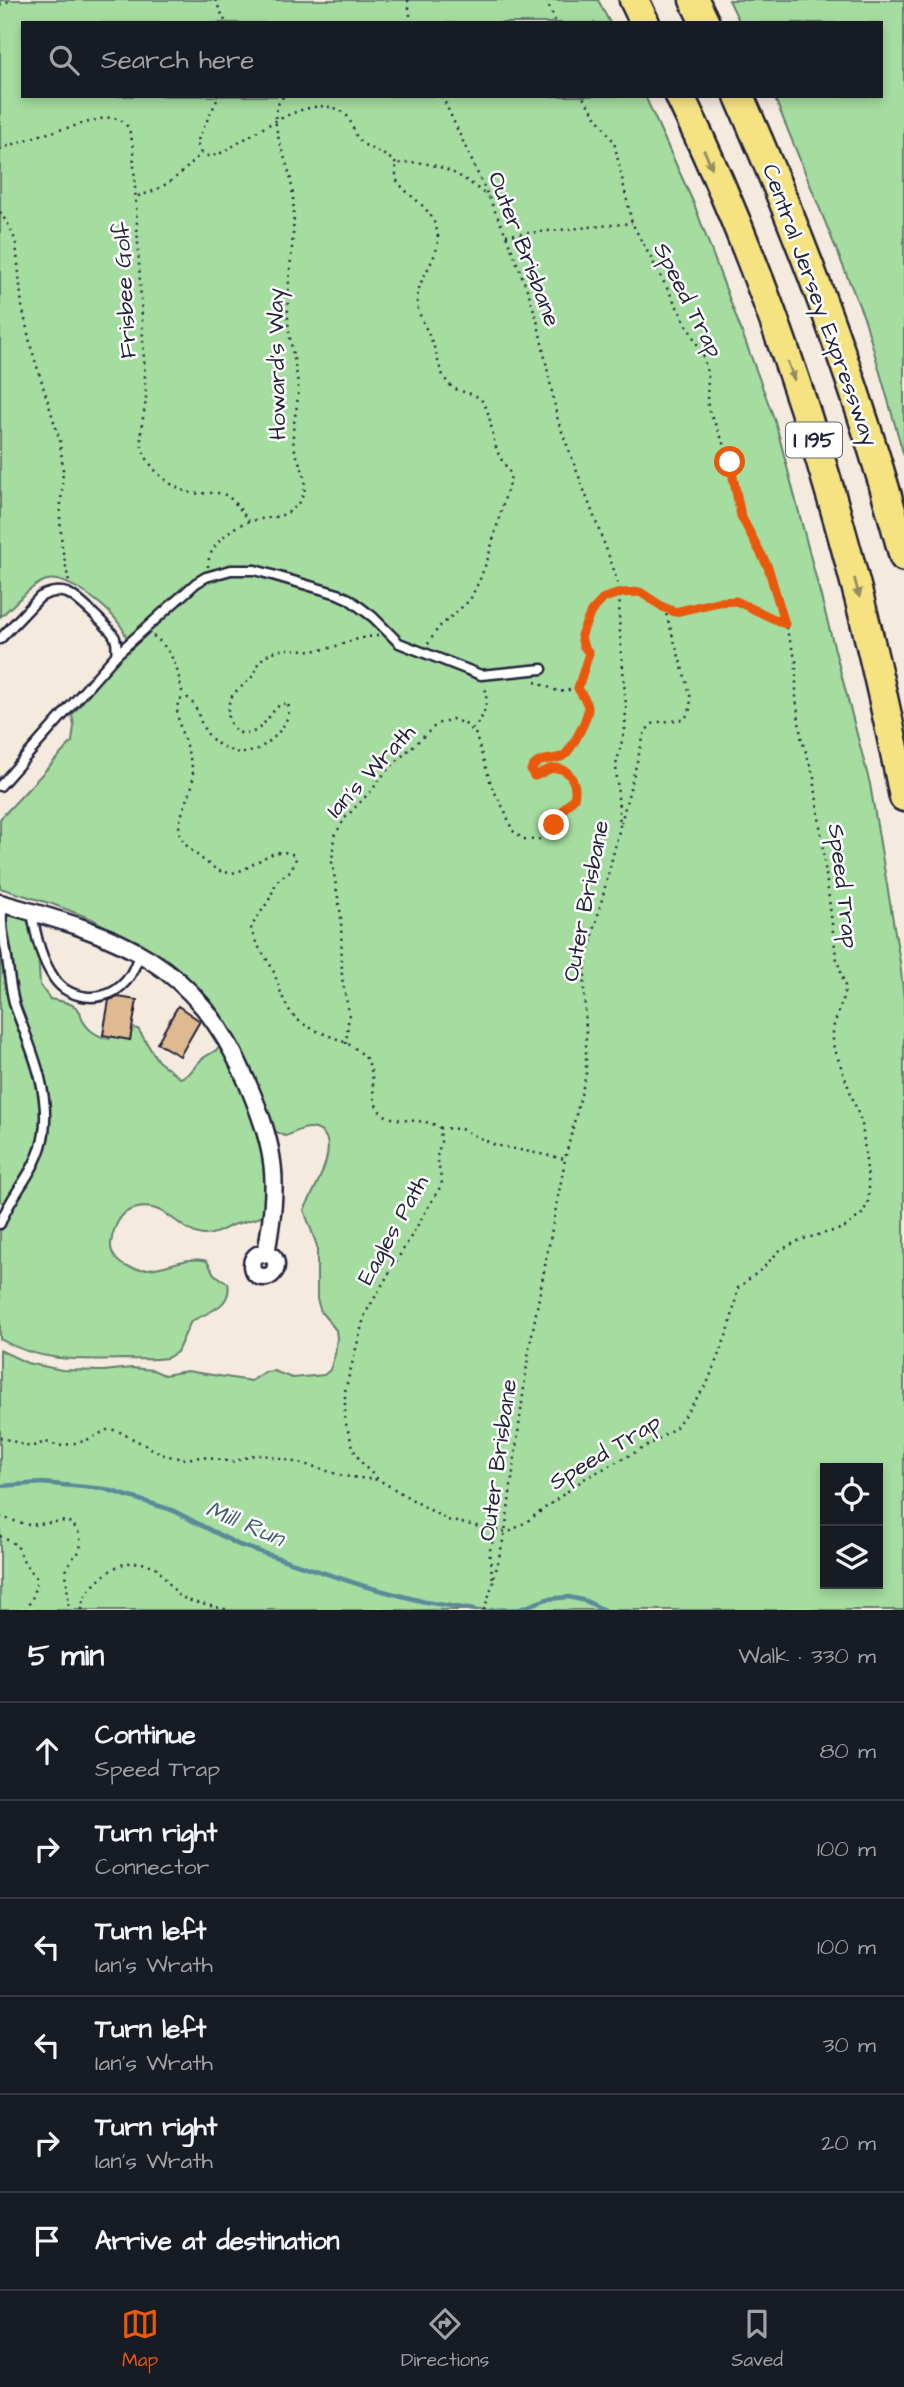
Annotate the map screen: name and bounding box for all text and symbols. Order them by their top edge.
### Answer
search box [21,21,883,98]
icon: search [45,41,83,79]
text: Search here [101,42,254,78]
one-way arrow [703,148,714,169]
street label: Central Jersey Expressway [753,159,886,451]
street label: Outer Brisbane [480,167,568,331]
street label: Frisbee Golf [105,221,145,359]
street label: Speed Trap [645,237,731,363]
street label: Howard's Way [260,287,295,440]
one-way arrow [785,360,796,381]
road number: I 195 [786,422,842,458]
route start [714,446,745,477]
one-way arrow [852,577,863,599]
street label: Ian's Wrath [319,717,423,825]
route end [538,809,569,840]
street label: Outer Brisbane [555,818,617,984]
street label: Speed Trap [820,822,867,950]
street label: Eagles Path [350,1169,438,1291]
street label: Outer Brisbane [471,1377,525,1543]
street label: Speed Trap [543,1406,667,1498]
map controls [820,1463,883,1589]
button: locate [820,1463,883,1526]
water label: Mill Run [201,1492,291,1556]
button: layers [820,1526,883,1589]
text: 5 min [28,1635,104,1677]
text: Walk · 330 m [738,1640,876,1672]
text: Continue [95,1717,196,1753]
icon: ahead [28,1732,66,1770]
text: 80 m [819,1735,876,1767]
text: Speed Trap [95,1753,220,1785]
text: Turn right [95,1815,217,1851]
icon: right [28,1830,66,1868]
text: 100 m [817,1833,876,1865]
text: Connector [95,1851,209,1883]
text: Turn left [95,1913,206,1949]
icon: left [28,1928,66,1966]
text: 100 m [817,1931,876,1963]
text: Ian's Wrath [95,1949,213,1981]
text: Turn left [95,2011,206,2047]
icon: left [28,2026,66,2064]
text: 30 m [823,2029,876,2061]
text: Ian's Wrath [95,2047,213,2079]
text: Turn right [95,2109,217,2145]
icon: right [28,2124,66,2162]
text: 20 m [821,2127,876,2159]
text: Ian's Wrath [95,2145,213,2177]
icon: arrive [28,2222,66,2260]
text: Arrive at destination [95,2223,340,2259]
tab: Map [121,2305,159,2374]
tab: Directions [401,2305,489,2374]
tab: Saved [731,2305,783,2374]

